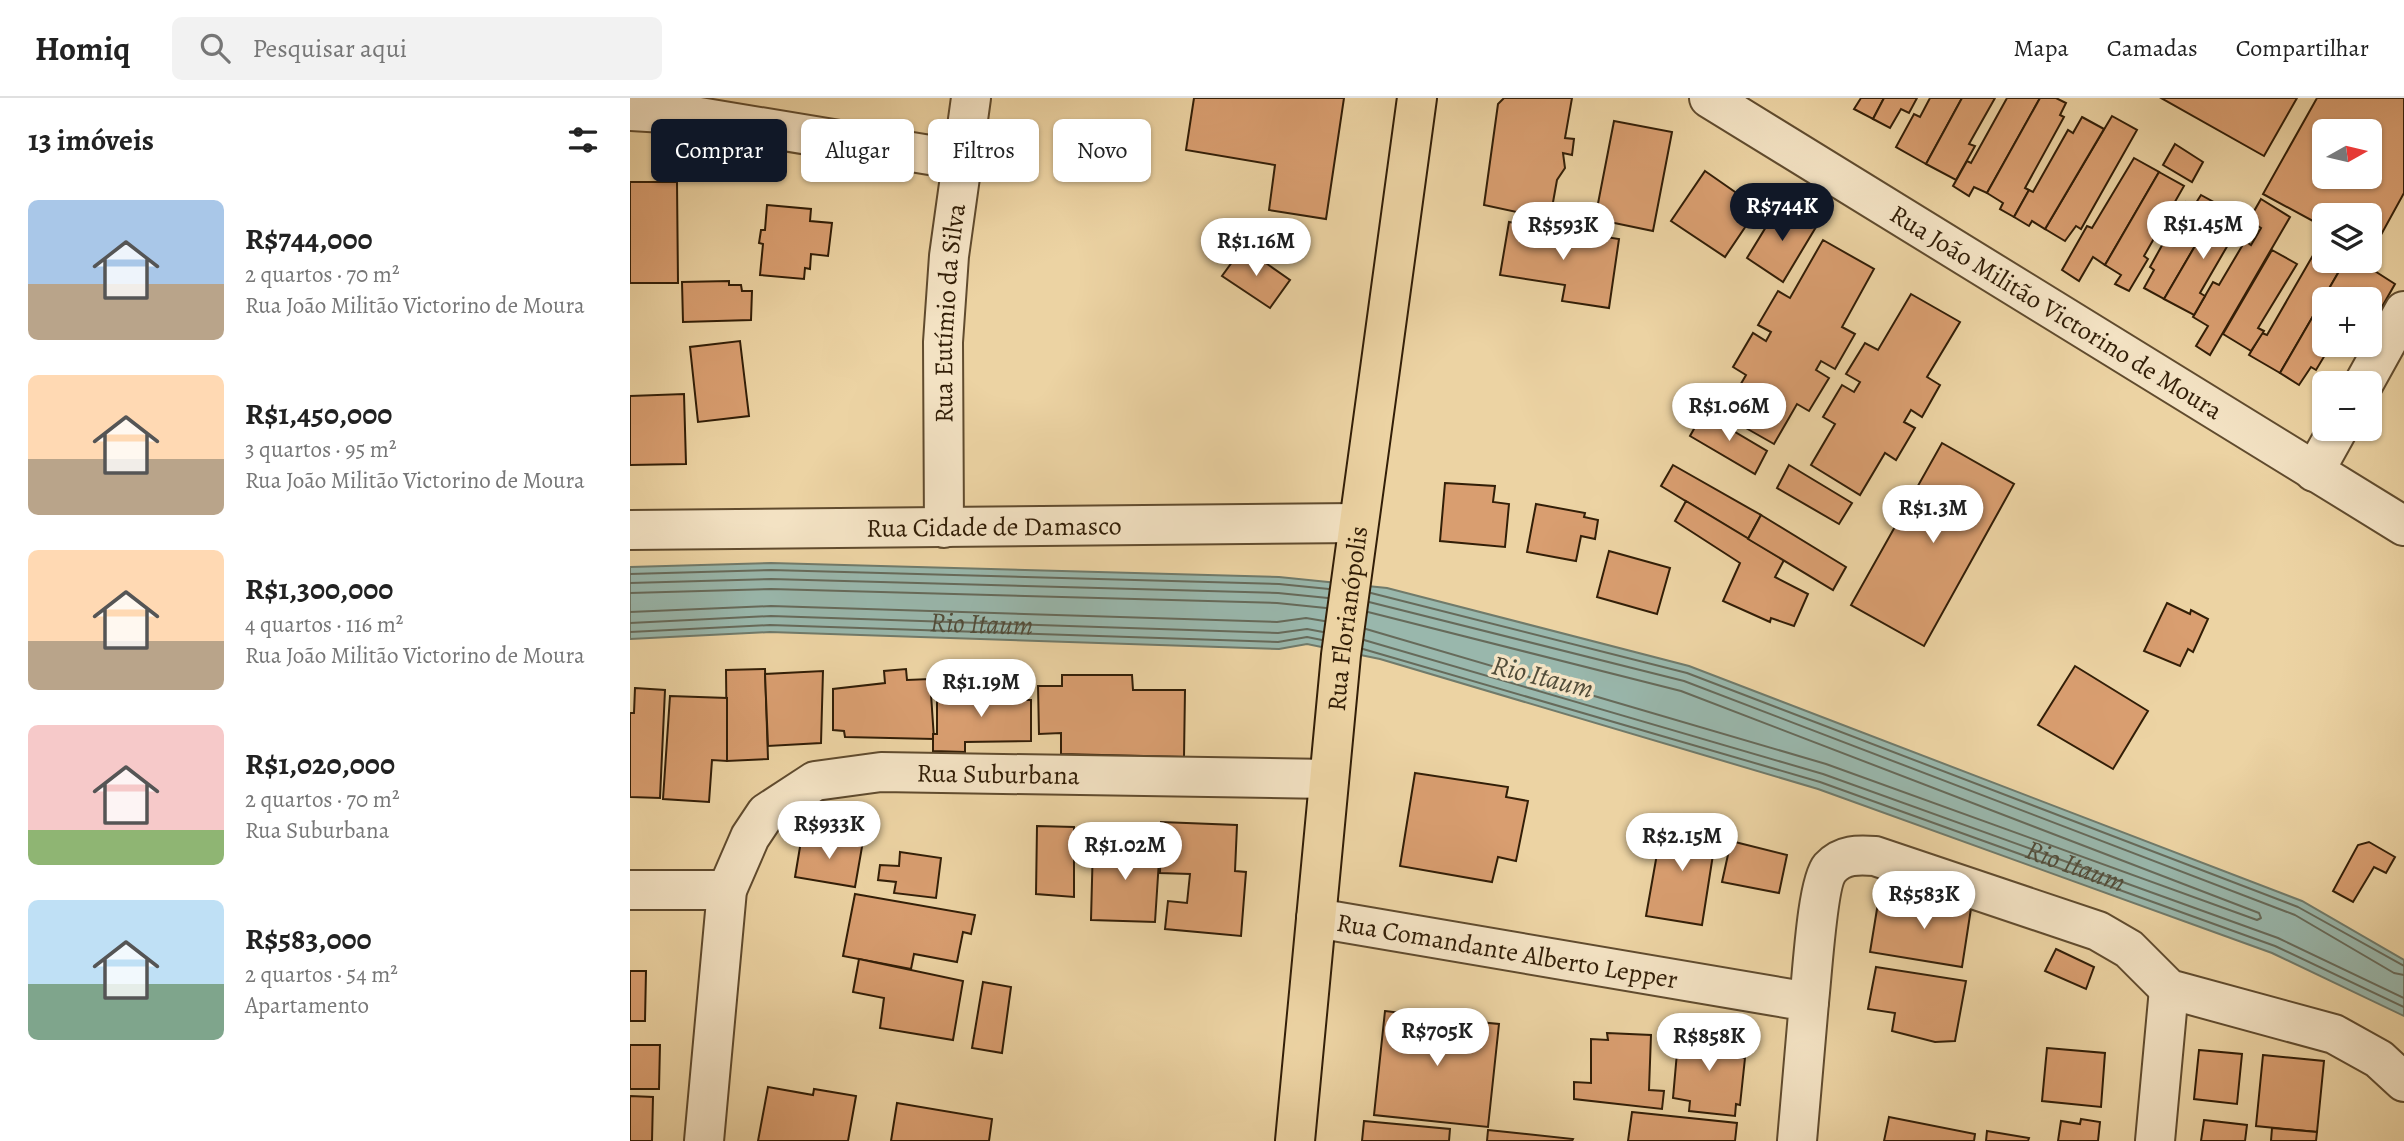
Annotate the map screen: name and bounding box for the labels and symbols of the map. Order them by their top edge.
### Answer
north arrow [2312,119,2382,189]
pin: R$744K [1725,184,1839,243]
street label: Rua João Militão Victorino de Moura [1883,197,2229,428]
street label: Rua Eutímio da Silva [926,201,974,423]
pin: R$593K [1506,202,1620,262]
pin: R$1.45M [2138,202,2268,261]
pin: R$1.16M [1191,218,1321,278]
pin: R$1.06M [1664,384,1794,443]
pin: R$1.3M [1876,486,1990,545]
street label: Rua Cidade de Damasco [866,508,1122,546]
street label: Rua Florianópolis [1319,524,1376,713]
water label: Rio Itaum [929,603,1034,645]
water label: Rio Itaum [1488,646,1598,708]
pin: R$1.19M [916,660,1046,719]
street label: Rua Suburbana [916,756,1080,793]
pin: R$933K [772,802,886,861]
pin: R$2.15M [1617,814,1747,873]
pin: R$1.02M [1060,822,1190,882]
water label: Rio Itaum [2020,831,2131,902]
pin: R$583K [1867,872,1981,931]
street label: Rua Comandante Alberto Lepper [1334,905,1680,997]
pin: R$705K [1380,1009,1494,1068]
pin: R$858K [1652,1014,1766,1073]

